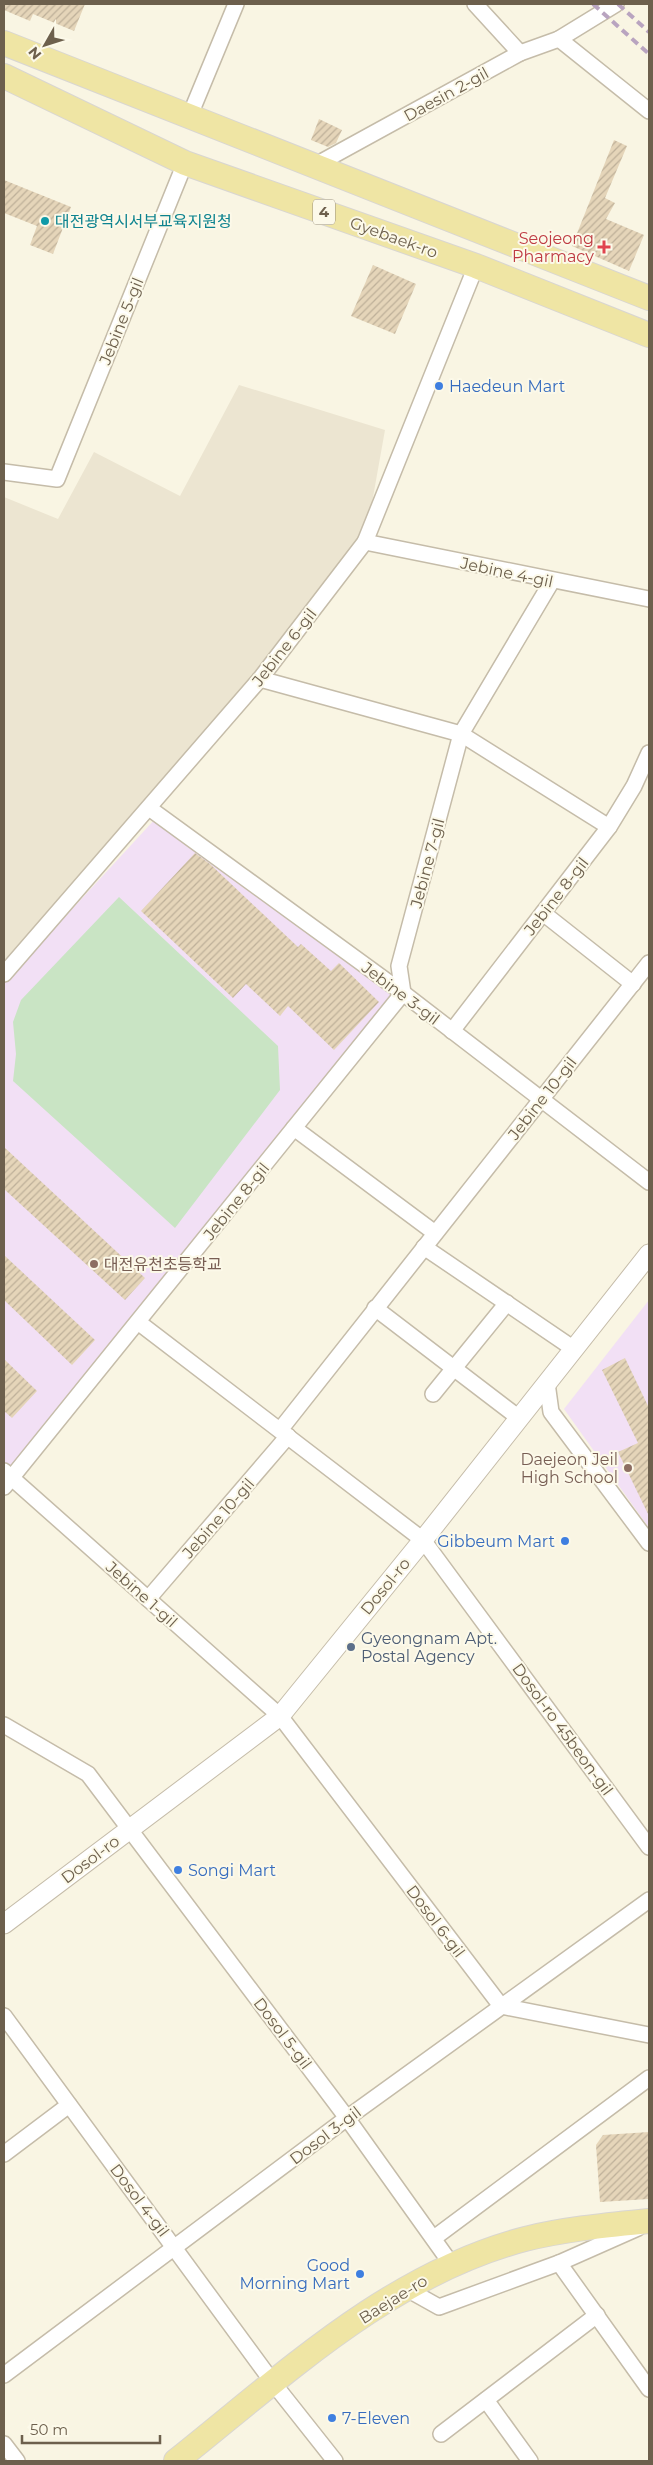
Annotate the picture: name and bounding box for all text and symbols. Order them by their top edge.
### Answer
north arrow [20,20,70,70]
text: N [24,43,45,63]
street label: Daesin 2-gil [400,63,492,126]
road number: 4 [313,200,335,224]
place label: 대전광역시서부교육지원청 [55,212,232,231]
street label: Gyebaek-ro [347,213,440,262]
marker: 대전광역시서부교육지원청 [39,215,51,227]
place label: Seojeong Pharmacy [512,229,594,266]
marker: Seojeong Pharmacy [598,241,610,253]
street label: Jebine 5-gil [95,275,148,369]
place label: Haedeun Mart [449,377,566,396]
marker: Haedeun Mart [433,380,445,392]
street label: Jebine 4-gil [458,553,555,592]
street label: Jebine 6-gil [248,605,321,691]
street label: Jebine 7-gil [406,816,449,911]
street label: Jebine 8-gil [519,854,593,940]
street label: Jebine 3-gil [357,957,443,1029]
street label: Jebine 10-gil [504,1053,581,1144]
street label: Jebine 8-gil [199,1159,273,1244]
place label: 대전유천초등학교 [104,1255,222,1274]
marker: 대전유천초등학교 [88,1258,100,1270]
place label: Daejeon Jeil High School [520,1450,618,1487]
marker: Daejeon Jeil High School [622,1462,634,1474]
street label: Jebine 10-gil [178,1474,258,1563]
place label: Gibbeum Mart [437,1532,556,1551]
marker: Gibbeum Mart [559,1535,571,1547]
street label: Dosol-ro [357,1554,414,1619]
street label: Jebine 1-gil [101,1557,181,1631]
place label: Gyeongnam Apt. Postal Agency [361,1629,497,1666]
marker: Gyeongnam Apt. Postal Agency [345,1641,357,1653]
street label: Dosol-ro 45beon-gil [508,1659,617,1799]
street label: Dosol-ro [58,1831,123,1887]
place label: Songi Mart [188,1861,277,1880]
marker: Songi Mart [172,1864,184,1876]
street label: Dosol 6-gil [402,1882,469,1961]
street label: Dosol 5-gil [250,1994,316,2073]
street label: Dosol 3-gil [286,2102,365,2168]
street label: Dosol 4-gil [106,2160,173,2240]
place label: Good Morning Mart [239,2256,350,2293]
marker: Good Morning Mart [354,2268,366,2280]
street label: Baejae-ro [356,2271,431,2328]
place label: 7-Eleven [342,2409,410,2428]
scale bar [22,2412,160,2444]
marker: 7-Eleven [326,2412,338,2424]
text: 50 m [30,2420,68,2439]

